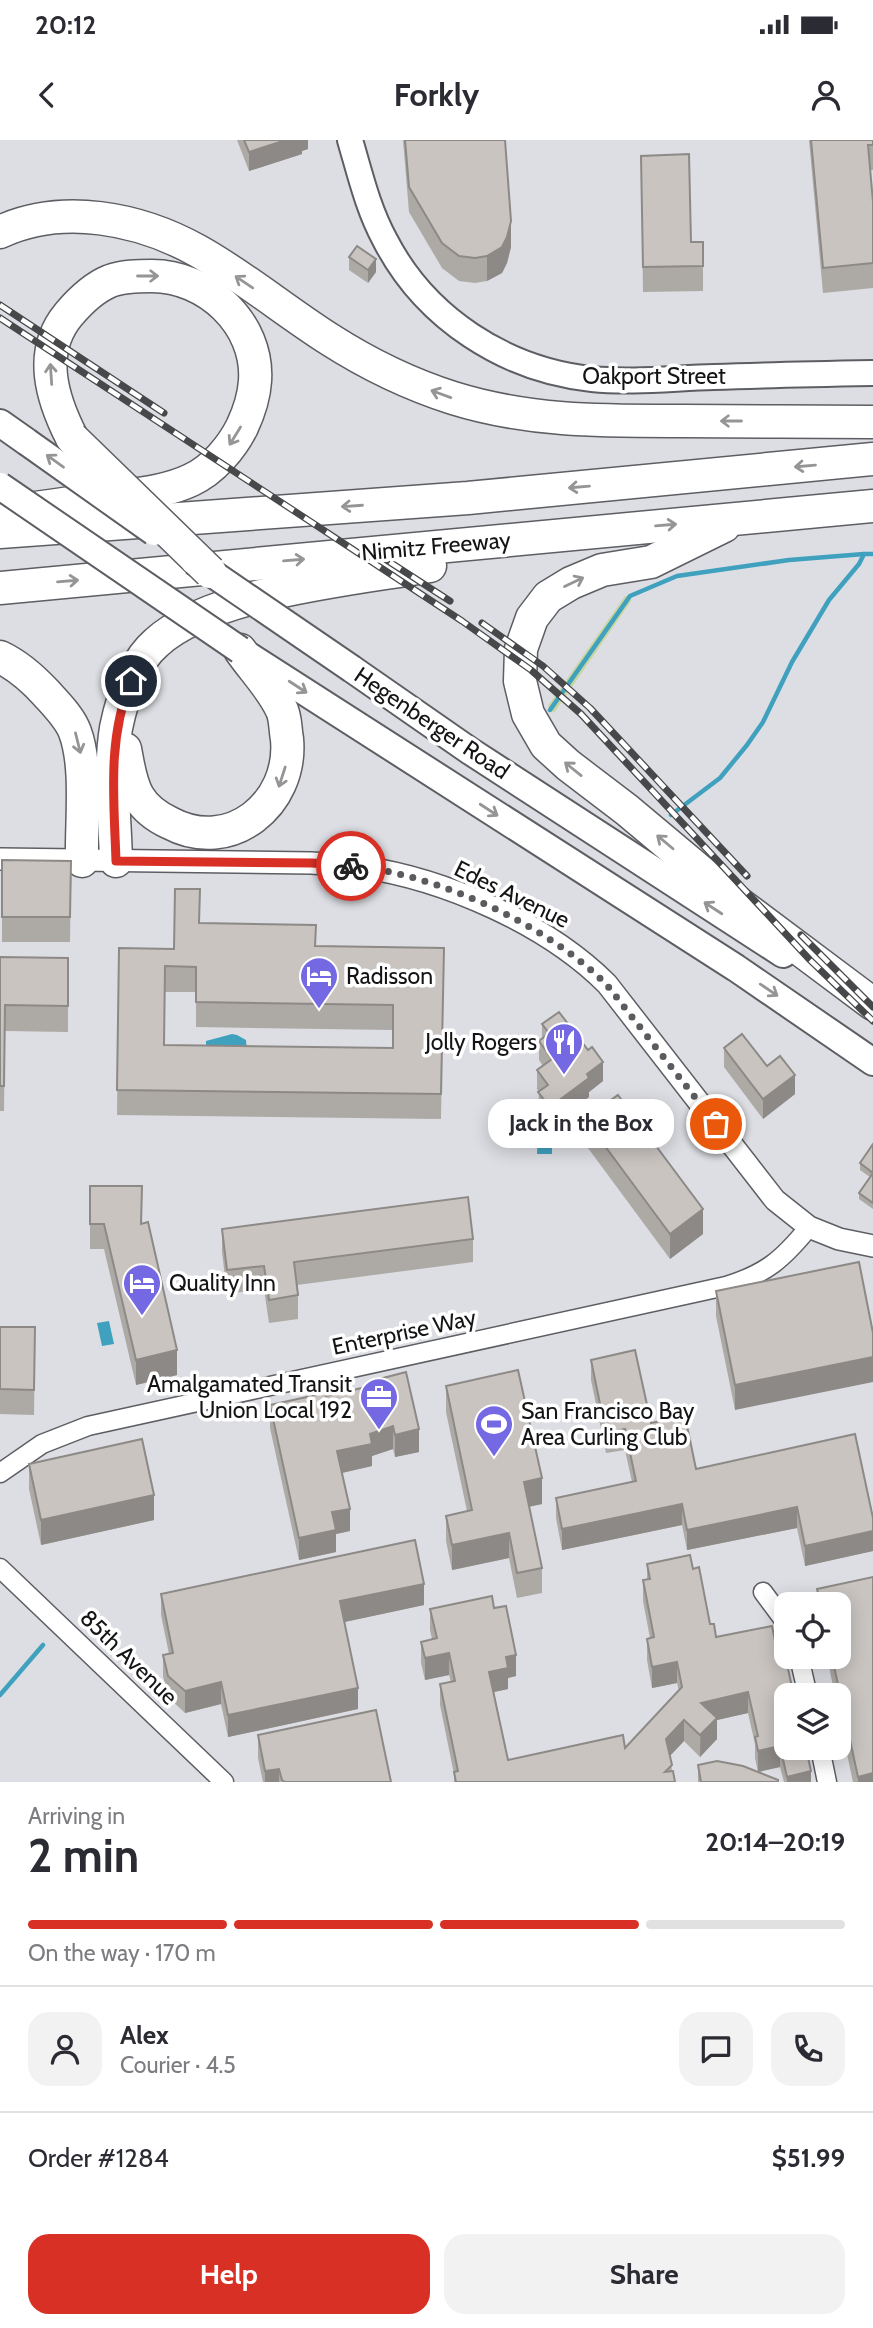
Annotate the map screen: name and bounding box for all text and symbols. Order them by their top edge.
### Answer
text: 20:12 [35,9,96,41]
text: Forkly [394,75,479,114]
icon: back [28,76,66,114]
icon: person [807,76,845,114]
one-way arrow [137,269,160,282]
one-way arrow [235,275,254,289]
street label: Oakport Street [582,362,726,390]
one-way arrow [44,363,57,386]
one-way arrow [431,387,453,399]
one-way arrow [720,414,743,428]
one-way arrow [228,426,243,445]
one-way arrow [46,454,65,468]
one-way arrow [794,460,817,473]
one-way arrow [568,481,590,494]
one-way arrow [341,500,364,513]
one-way arrow [654,518,677,531]
street label: Nimitz Freeway [360,525,512,566]
one-way arrow [283,553,305,566]
one-way arrow [56,575,79,588]
one-way arrow [563,575,584,588]
pin [101,651,161,711]
street label: Hegenberger Road [349,661,515,785]
icon: home [112,662,150,700]
one-way arrow [287,681,307,695]
one-way arrow [72,731,85,753]
one-way arrow [565,761,583,776]
one-way arrow [274,766,287,788]
one-way arrow [479,803,498,818]
courier [316,831,386,901]
one-way arrow [656,834,674,850]
icon: bike [332,847,370,885]
street label: Edes Avenue [450,854,574,934]
one-way arrow [704,901,723,915]
hotel icon: Radisson [298,955,340,1010]
place label: Radisson [346,962,433,990]
one-way arrow [758,984,778,998]
restaurant icon: Jolly Rogers [543,1021,585,1076]
place label: Jolly Rogers [424,1028,537,1056]
pin [686,1094,746,1154]
callout: Jack in the Box [489,1100,674,1149]
icon: bag [697,1105,735,1143]
text: Jack in the Box [509,1109,653,1137]
hotel icon: Quality Inn [121,1262,163,1317]
place label: Quality Inn [169,1269,276,1297]
street label: Enterprise Way [330,1303,479,1361]
place label: Amalgamated Transit Union Local 192 [147,1370,352,1424]
office icon: Amalgamated Transit Union Local 192 [358,1376,400,1431]
place label: San Francisco Bay Area Curling Club [521,1397,695,1451]
sports icon: San Francisco Bay Area Curling Club [473,1403,515,1458]
map controls [774,1592,851,1760]
button: locate [774,1592,851,1669]
street label: 85th Avenue [74,1604,184,1711]
button: layers [774,1683,851,1760]
text: Arriving in [28,1802,125,1830]
text: 20:14–20:19 [705,1826,845,1858]
text: 2 min [28,1828,139,1884]
text: On the way · 170 m [28,1939,216,1967]
button: person [28,2012,102,2086]
button: chat [679,2012,753,2086]
button: phone [771,2012,845,2086]
text: Alex [120,2019,169,2051]
text: Courier · 4.5 [120,2051,236,2079]
text: Order #1284 [28,2142,169,2174]
text: $51.99 [772,2142,845,2174]
button: Help [28,2234,430,2314]
button: Share [444,2234,845,2314]

